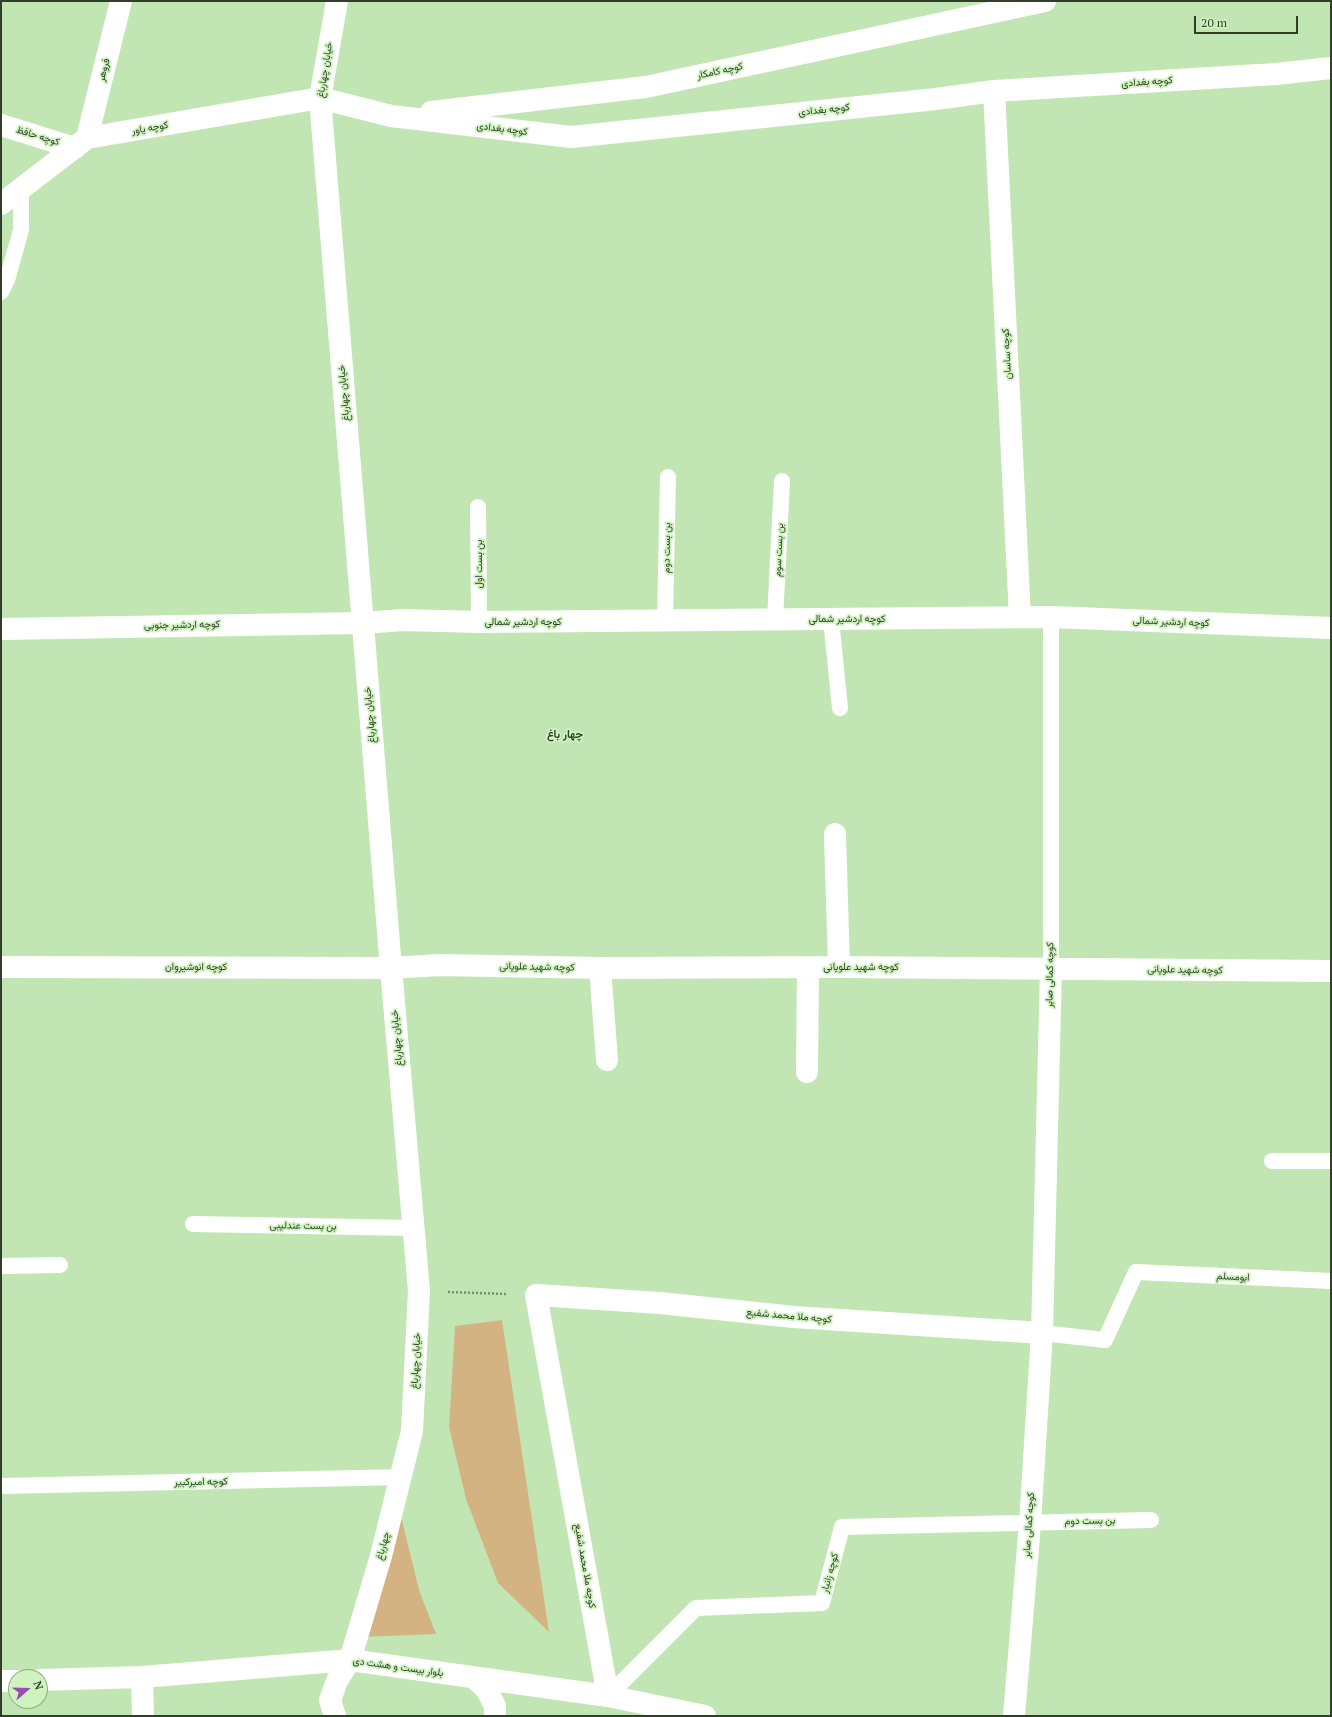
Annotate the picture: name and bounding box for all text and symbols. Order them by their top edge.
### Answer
scale bar [1196,8,1300,34]
text: 20 m [1201,15,1227,30]
street label: خیابان چهارباغ [315,41,335,99]
street label: فروهر [95,57,113,83]
street label: کوچه کامکار [696,60,744,82]
street label: کوچه بغدادی [1121,74,1173,90]
street label: کوچه بغدادی [798,101,850,119]
street label: کوچه یاور [131,119,169,137]
street label: کوچه بغدادی [476,120,528,138]
street label: کوچه حافظ [15,124,61,148]
street label: کوچه ساسان [1000,328,1014,380]
street label: خیابان چهارباغ [336,364,352,422]
street label: بن بست دوم [661,522,673,574]
street label: بن بست سوم [772,523,786,577]
street label: بن بست اول [473,540,485,588]
street label: کوچه اردشیر شمالی [809,613,885,625]
street label: کوچه اردشیر شمالی [1132,615,1210,629]
street label: کوچه اردشیر شمالی [485,616,561,628]
street label: کوچه اردشیر جنوبی [144,618,220,632]
street label: خیابان چهارباغ [362,686,378,744]
district label: چهار باغ [547,728,583,742]
street label: کوچه کمالی صابر [1043,942,1057,1008]
street label: کوچه شهید علویانی [499,960,575,974]
street label: کوچه انوشیروان [165,961,227,973]
street label: کوچه شهید علویانی [823,961,899,973]
street label: کوچه شهید علویانی [1147,963,1223,977]
street label: خیابان چهارباغ [389,1009,405,1067]
street label: بن بست عندلیبی [269,1219,337,1233]
street label: ابومسلم [1216,1270,1250,1284]
street label: کوچه ملا محمد شفیع [746,1306,832,1326]
street label: خیابان چهارباغ [409,1332,423,1390]
street label: کوچه امیرکبیر [174,1476,228,1488]
street label: کوچه کمالی صابر [1021,1492,1037,1558]
street label: بن بست دوم [1064,1515,1116,1527]
street label: کوچه ملا محمد شفیع [572,1523,598,1609]
street label: چهارباغ [373,1531,393,1561]
street label: کوچه زانیار [819,1552,841,1594]
street label: بلوار بیست و هشت دی [352,1655,444,1679]
north arrow [8,1669,48,1709]
text: N [30,1679,46,1692]

